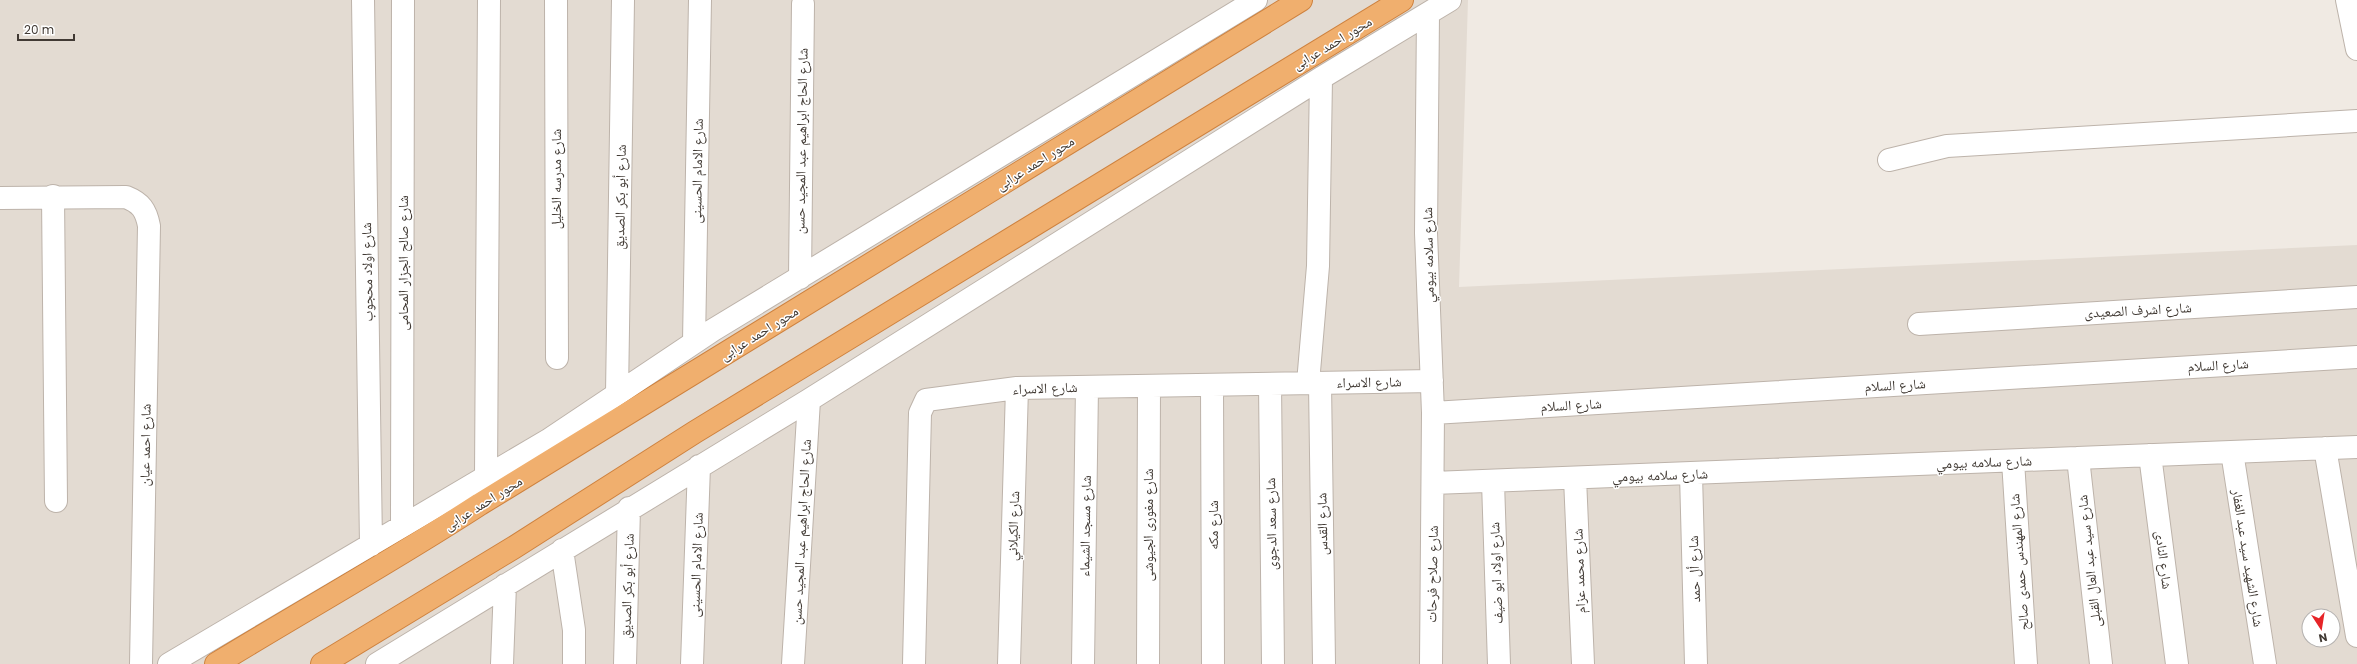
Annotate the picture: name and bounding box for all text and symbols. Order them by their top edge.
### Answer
street label: محور احمد عرابى [1289,11,1375,75]
scale bar [18,16,74,42]
text: 20 m [24,21,54,38]
street label: شارع الحاج ابراهيم عبد المجيد حسن [789,48,813,234]
street label: شارع الامام الحسينى [686,118,708,224]
street label: شارع مدرسه الخليل [546,129,566,229]
street label: محور احمد عرابى [992,131,1078,195]
street label: شارع أبو بكر الصديق [609,144,631,250]
street label: شارع صالح الجزار المحامى [393,195,413,331]
street label: شارع سلامه بيومي [1417,207,1440,303]
street label: شارع اولاد محجوب [356,222,378,322]
street label: شارع اشرف الصعيدى [2084,297,2192,323]
street label: محور احمد عرابى [716,301,802,365]
street label: شارع السلام [2187,353,2249,377]
street label: شارع الاسراء [1336,371,1402,393]
street label: شارع السلام [1864,373,1926,397]
street label: شارع الاسراء [1012,377,1078,399]
street label: شارع السلام [1540,393,1602,417]
street label: شارع احمد عيان [134,404,156,486]
street label: شارع الحاج ابراهيم عبد المجيد حسن [786,438,816,626]
street label: شارع سلامه بيومي [1936,450,2032,475]
street label: شارع سلامه بيومي [1612,463,1708,488]
street label: شارع مغورى الجيوشى [1138,469,1158,581]
street label: محور احمد عرابى [440,471,526,535]
street label: شارع مسجد الشيماء [1074,475,1096,577]
street label: شارع سعد الدجوى [1260,477,1282,571]
street label: شارع الشهيد سيد عبد الغفار [2227,487,2269,628]
street label: شارع الكيلاني [1002,491,1026,561]
street label: شارع القدس [1311,492,1333,556]
street label: شارع المهندس حمدى صالح [2004,493,2034,631]
street label: شارع سيد عبد العال القبلى [2072,494,2106,628]
street label: شارع مكه [1203,500,1223,550]
street label: شارع الامام الحسينى [684,512,708,618]
street label: شارع اولاد ابو ضيف [1484,522,1508,624]
street label: شارع صلاح فرحات [1421,525,1443,623]
street label: شارع محمد عزام [1568,528,1590,614]
street label: شارع النادى [2150,530,2178,590]
street label: شارع أبو بكر الصديق [615,533,639,639]
street label: شارع أل حمد [1683,535,1705,603]
north arrow [2301,608,2341,648]
text: N [2317,629,2329,646]

